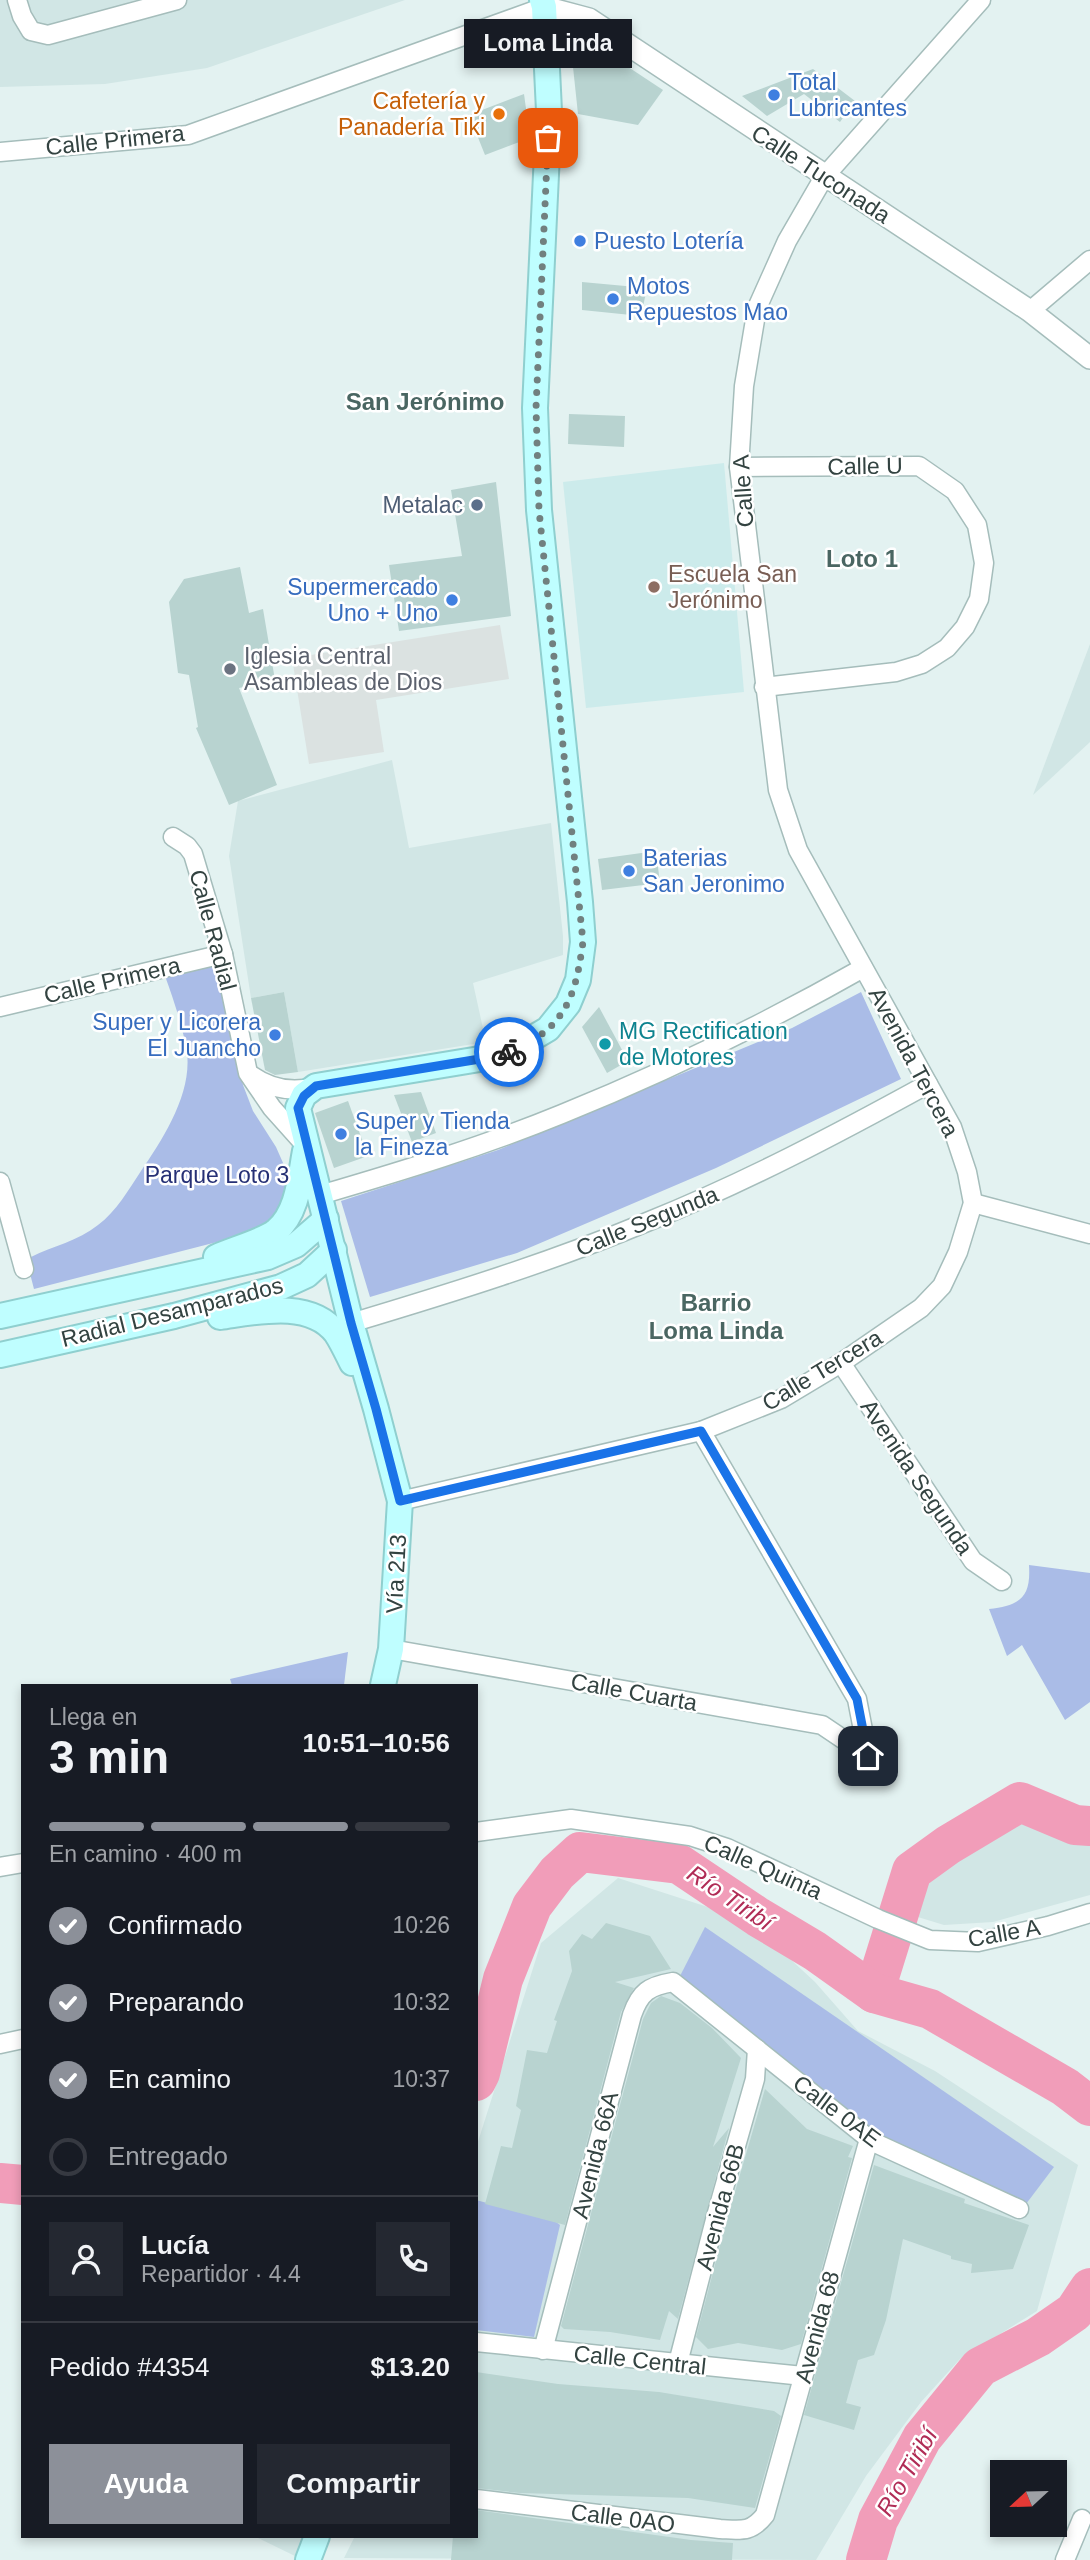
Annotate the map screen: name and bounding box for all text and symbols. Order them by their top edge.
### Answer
callout: Loma Linda [464,19,632,68]
text: Loma Linda [483,30,613,56]
place label: Total Lubricantes [788,69,907,121]
marker: Total Lubricantes [766,87,782,103]
place label: Cafetería y Panadería Tiki [338,88,485,140]
marker: Cafetería y Panadería Tiki [491,106,507,122]
pin [518,108,578,168]
icon: bag [529,119,567,157]
street label: Calle Primera [44,120,186,160]
street label: Calle Tuconada [747,120,895,229]
place label: Puesto Lotería [594,228,744,254]
marker: Puesto Lotería [572,233,588,249]
place label: Motos Repuestos Mao [627,273,788,325]
marker: Motos Repuestos Mao [605,291,621,307]
district label: San Jerónimo [346,388,504,415]
street label: Calle U [827,452,903,480]
street label: Calle A [727,453,759,528]
place label: Metalac [382,492,463,518]
marker: Metalac [469,497,485,513]
district label: Loto 1 [826,545,898,572]
place label: Escuela San Jerónimo [668,561,797,613]
place label: Supermercado Uno + Uno [287,574,438,626]
marker: Escuela San Jerónimo [646,579,662,595]
marker: Supermercado Uno + Uno [444,592,460,608]
place label: Iglesia Central Asambleas de Dios [244,643,442,695]
marker: Iglesia Central Asambleas de Dios [222,661,238,677]
place label: Baterias San Jeronimo [643,845,785,897]
marker: Baterias San Jeronimo [621,863,637,879]
street label: Calle Radial [184,867,242,993]
street label: Calle Primera [41,952,183,1008]
street label: Avenida Tercera [864,983,964,1141]
place label: Super y Licorera El Juancho [92,1009,261,1061]
courier [474,1017,544,1087]
place label: MG Rectification de Motores [619,1018,788,1070]
marker: Super y Licorera El Juancho [267,1027,283,1043]
icon: bike [490,1033,528,1071]
marker: MG Rectification de Motores [597,1036,613,1052]
place label: Super y Tienda la Fineza [355,1108,510,1160]
marker: Super y Tienda la Fineza [333,1126,349,1142]
park label: Parque Loto 3 [145,1162,289,1188]
street label: Calle Segunda [572,1181,722,1261]
street label: Radial Desamparados [58,1272,286,1352]
district label: Barrio Loma Linda [649,1289,784,1344]
street label: Calle Tercera [757,1324,887,1416]
street label: Avenida Segunda [856,1395,979,1560]
street label: Vía 213 [381,1534,411,1614]
street label: Calle Cuarta [569,1668,699,1716]
text: Llega en [49,1704,137,1730]
pin [838,1726,898,1786]
text: 10:51–10:56 [303,1728,450,1758]
text: 3 min [49,1731,169,1783]
icon: home [849,1737,887,1775]
street label: Calle Quinta [700,1829,826,1905]
text: En camino · 400 m [49,1841,242,1867]
water label: Río Tiribí [682,1859,780,1937]
icon: check [49,1907,87,1945]
text: Confirmado [108,1910,242,1940]
text: 10:26 [392,1912,450,1938]
street label: Calle A [966,1914,1043,1952]
icon: check [49,1984,87,2022]
text: Preparando [108,1987,244,2017]
text: 10:32 [392,1989,450,2015]
icon: check [49,2061,87,2099]
text: En camino [108,2064,231,2094]
text: 10:37 [392,2066,450,2092]
street label: Calle 0AE [788,2070,886,2152]
street label: Avenida 66A [567,2088,624,2221]
text: Entregado [108,2141,228,2171]
street label: Avenida 66B [691,2141,749,2273]
button: person [49,2222,123,2296]
button: phone [376,2222,450,2296]
text: Lucía [141,2230,209,2260]
text: Repartidor · 4.4 [141,2261,301,2287]
street label: Avenida 68 [790,2268,844,2386]
street label: Calle Central [573,2340,707,2380]
text: Pedido #4354 [49,2352,209,2382]
text: $13.20 [370,2352,450,2382]
water label: Río Tiribí [871,2421,944,2521]
button: Ayuda [49,2444,243,2524]
button: Compartir [257,2444,450,2524]
north arrow [990,2460,1068,2538]
map controls [990,2460,1067,2537]
street label: Calle 0AO [569,2499,677,2537]

